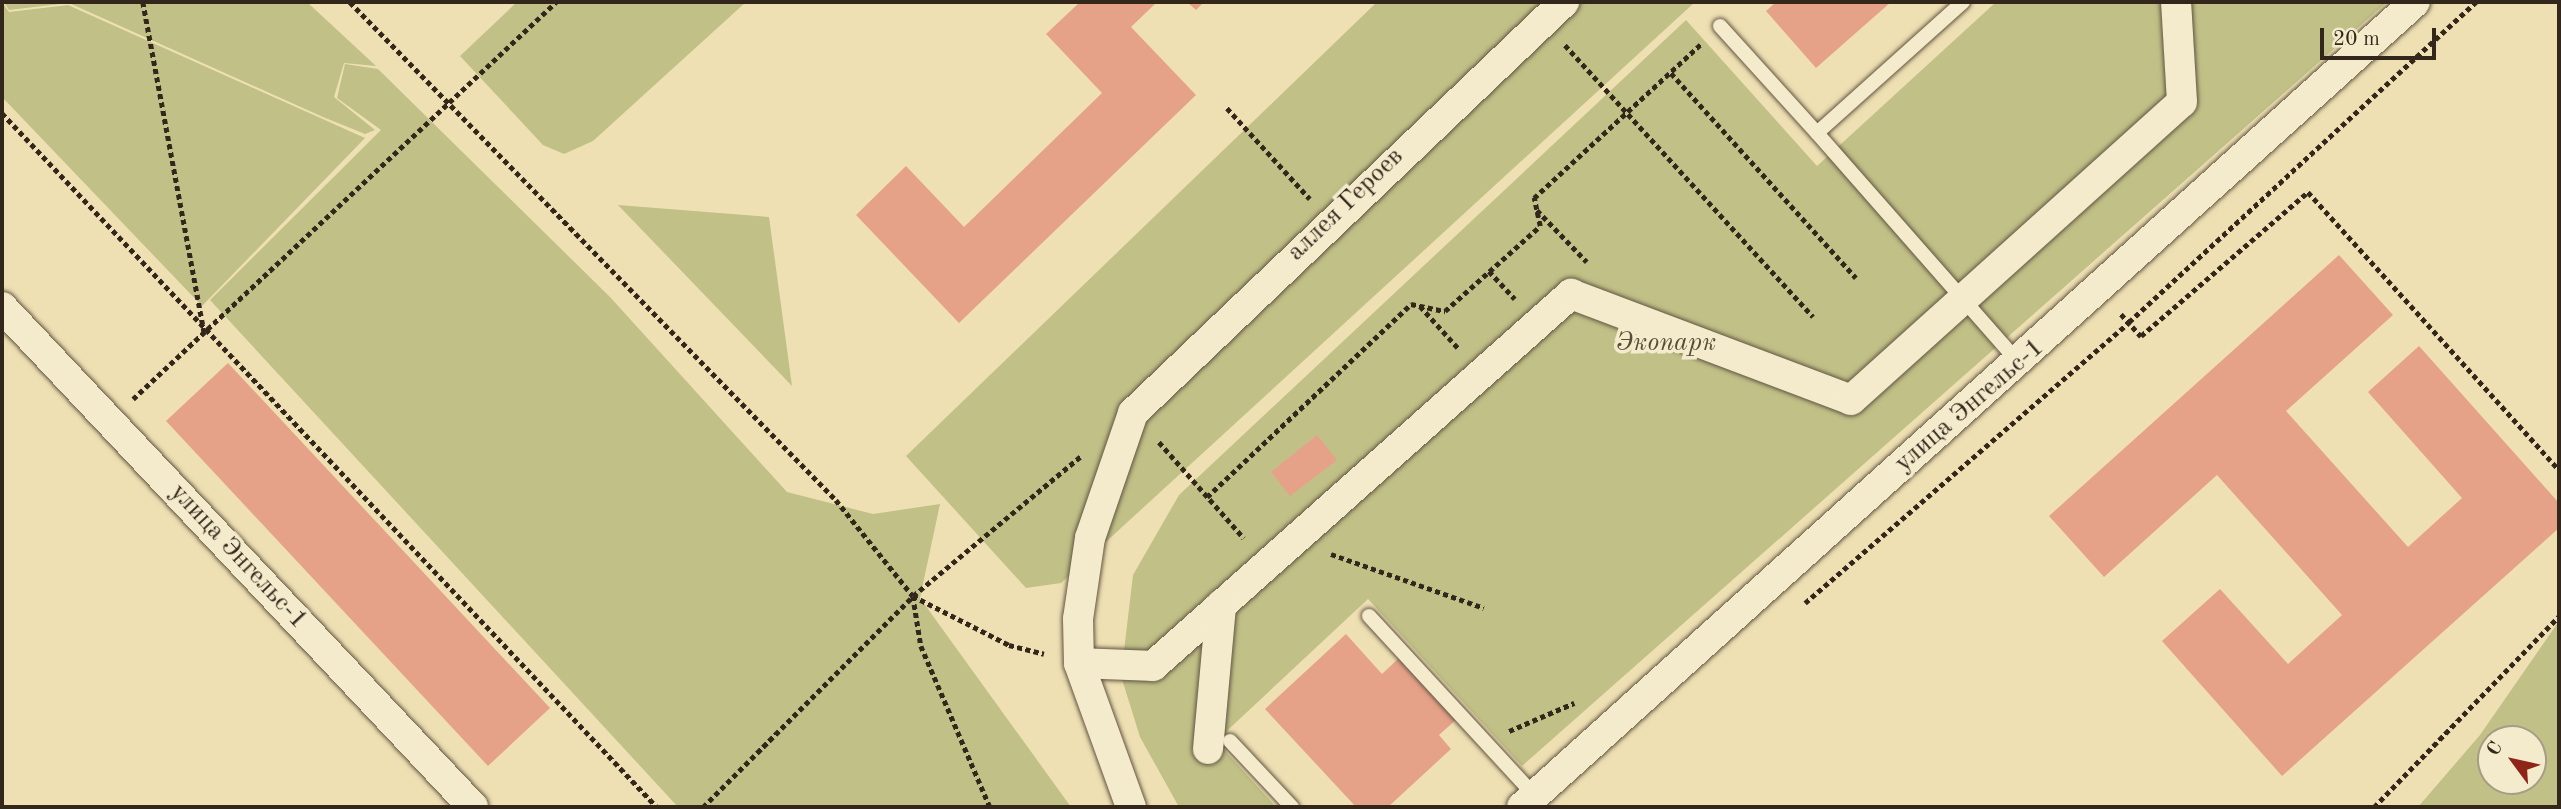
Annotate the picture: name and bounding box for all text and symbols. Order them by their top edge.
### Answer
scale bar [2323,14,2438,58]
text: 20 m [2333,29,2380,50]
street label: аллея Героев [1281,142,1411,268]
park label: Экопарк [1616,328,1716,360]
street label: улица Энгельс-1 [1889,333,2051,479]
street label: улица Энгельс-1 [163,478,313,636]
north arrow [2477,725,2547,795]
text: С [2484,739,2507,760]

